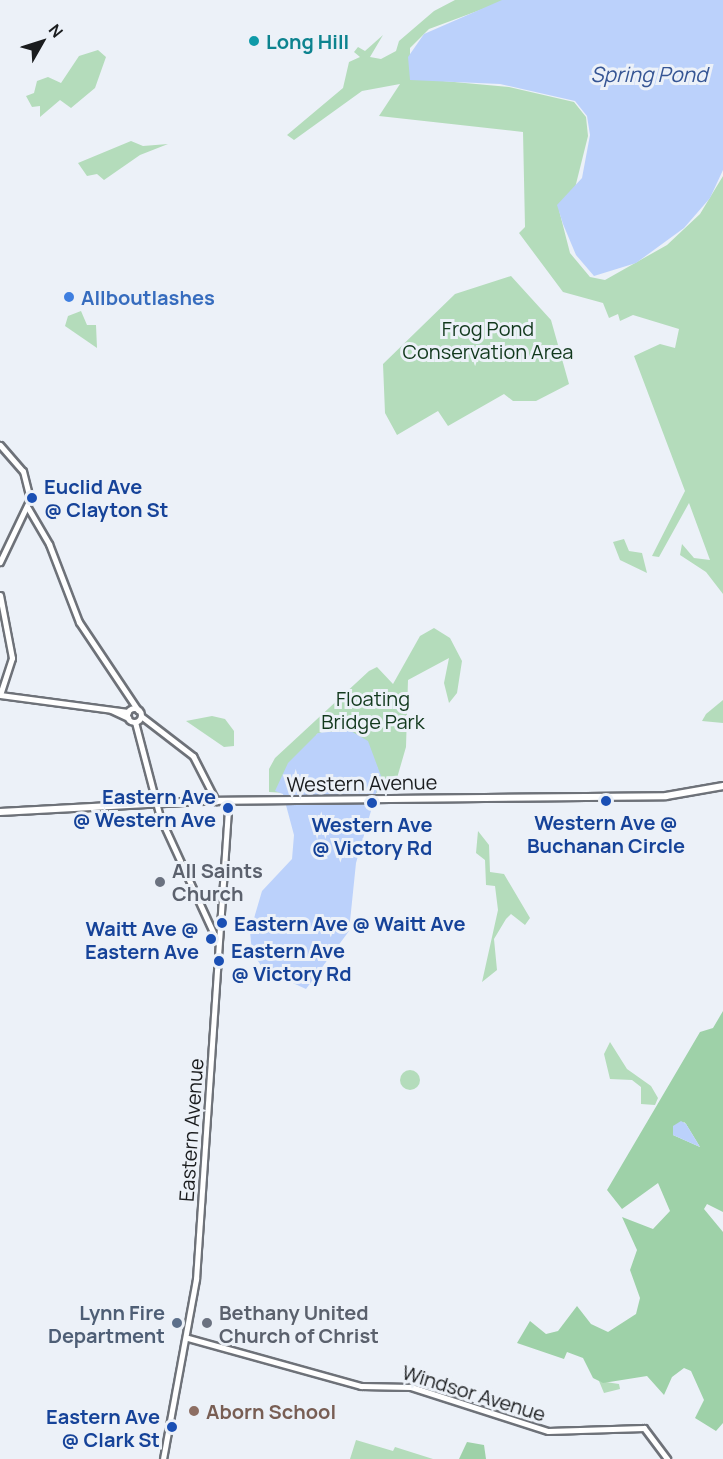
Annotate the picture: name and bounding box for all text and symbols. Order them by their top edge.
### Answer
north arrow [12,12,72,72]
text: N [44,19,68,42]
place label: Long Hill [266,29,349,53]
marker: Long Hill [247,34,261,48]
water label: Spring Pond [591,61,707,87]
place label: Allboutlashes [81,285,215,309]
marker: Allboutlashes [62,290,76,304]
park label: Frog Pond Conservation Area [403,317,573,364]
place label: Euclid Ave @ Clayton St [44,474,168,521]
marker: Euclid Ave @ Clayton St [25,491,39,505]
park label: Floating Bridge Park [321,687,425,734]
street label: Western Avenue [287,770,437,796]
place label: Eastern Ave @ Western Ave [73,784,216,831]
marker: Western Ave @ Buchanan Circle [599,794,613,808]
marker: Western Ave @ Victory Rd [365,796,379,810]
marker: Eastern Ave @ Western Ave [221,801,235,815]
place label: Western Ave @ Buchanan Circle [527,810,685,857]
place label: Western Ave @ Victory Rd [311,813,433,860]
place label: All Saints Church [172,858,263,905]
marker: All Saints Church [153,875,167,889]
place label: Eastern Ave @ Waitt Ave [234,911,465,935]
place label: Waitt Ave @ Eastern Ave [85,916,199,963]
marker: Eastern Ave @ Waitt Ave [215,916,229,930]
marker: Waitt Ave @ Eastern Ave [204,932,218,946]
place label: Eastern Ave @ Victory Rd [231,938,352,985]
marker: Eastern Ave @ Victory Rd [212,954,226,968]
street label: Eastern Avenue [174,1057,208,1203]
place label: Lynn Fire Department [48,1300,165,1347]
place label: Bethany United Church of Christ [219,1300,379,1347]
marker: Lynn Fire Department [170,1316,184,1330]
marker: Bethany United Church of Christ [200,1316,214,1330]
street label: Windsor Avenue [399,1360,549,1426]
place label: Aborn School [206,1399,336,1423]
place label: Eastern Ave @ Clark St [46,1404,160,1451]
marker: Aborn School [187,1404,201,1418]
marker: Eastern Ave @ Clark St [165,1420,179,1434]

